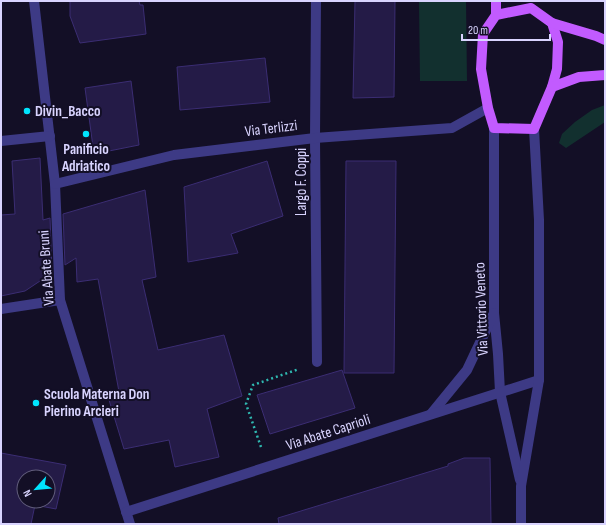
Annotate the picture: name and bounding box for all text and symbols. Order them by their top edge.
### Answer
scale bar [462,16,550,42]
text: 20 m [468,23,488,38]
place label: Divin_Bacco [35,102,101,121]
marker: Divin_Bacco [22,106,32,116]
street label: Via Terlizzi [244,116,299,141]
marker: Panificio Adriatico [81,129,91,139]
place label: Panificio Adriatico [61,140,110,176]
street label: Largo F. Coppi [292,148,311,216]
street label: Via Abate Bruni [34,229,59,306]
street label: Via Vittorio Veneto [470,262,493,356]
place label: Scuola Materna Don Pierino Arcieri [44,385,149,421]
marker: Scuola Materna Don Pierino Arcieri [31,398,41,408]
street label: Via Abate Caprioli [284,410,373,455]
north arrow [16,469,56,509]
text: N [20,488,35,499]

